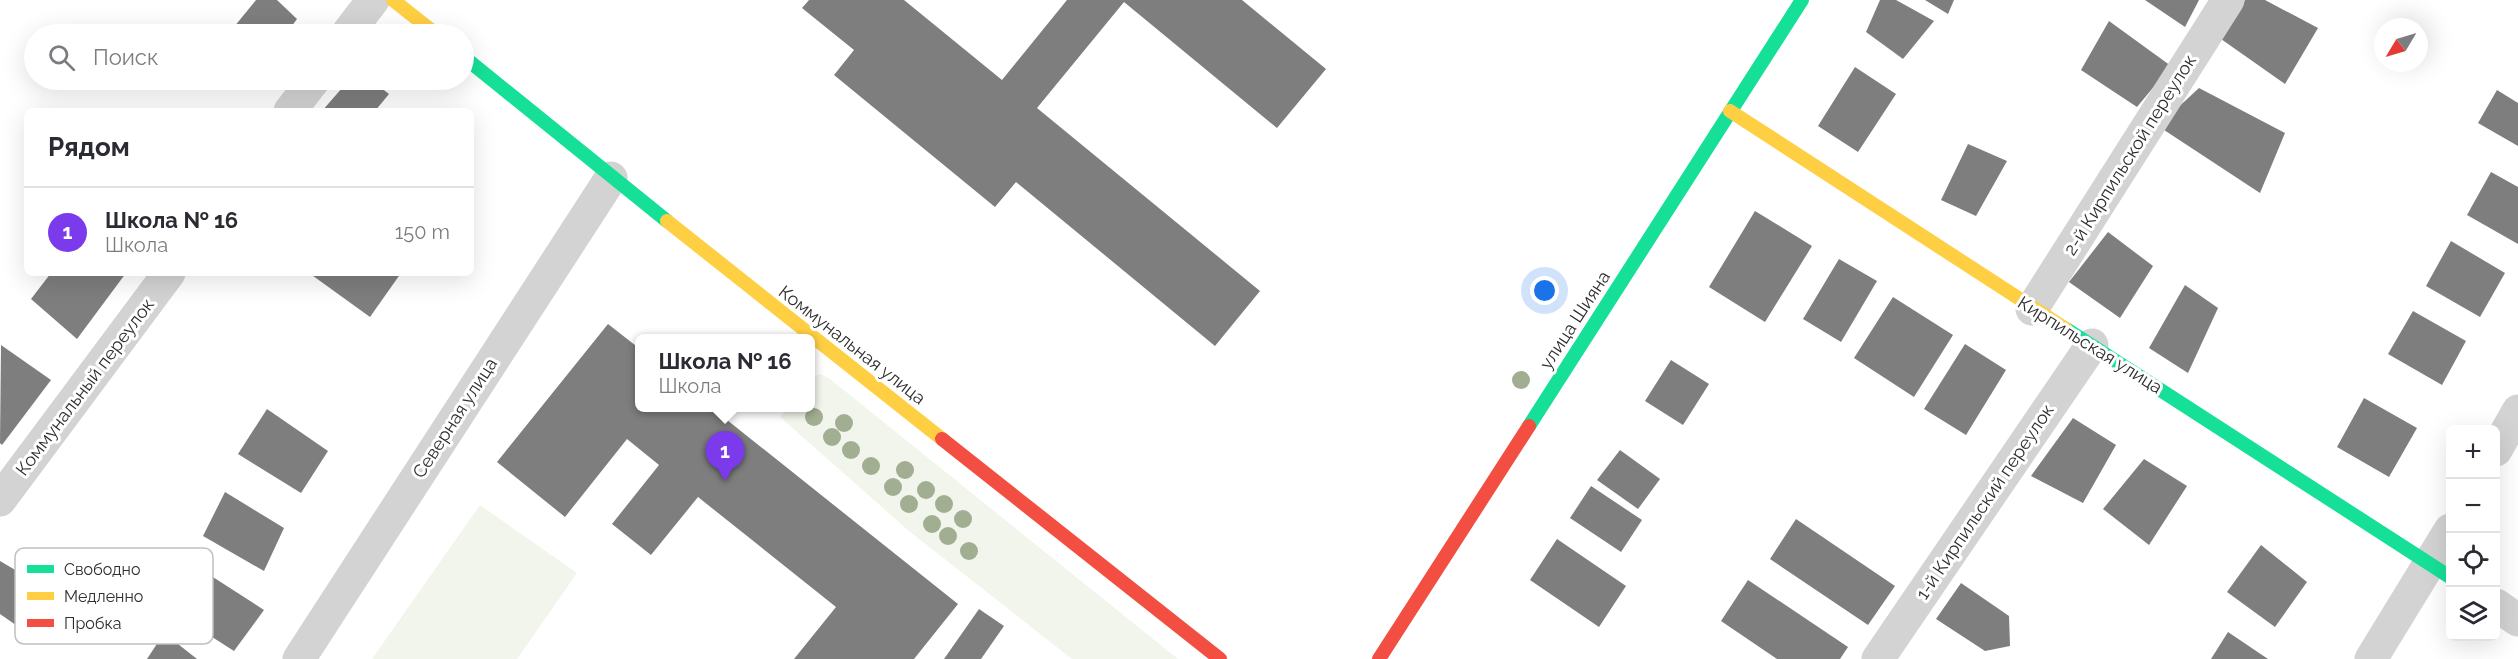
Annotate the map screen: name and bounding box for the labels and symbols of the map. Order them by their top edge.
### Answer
north arrow [2374,18,2428,72]
street label: 2-й Кирпильской переулок [2059,51,2200,259]
street label: улица Шияна [1535,267,1614,373]
your location [1530,276,1559,305]
street label: Коммунальная улица [775,281,930,408]
street label: Кирпильская улица [2014,292,2166,398]
street label: Коммунальный переулок [11,294,158,479]
street label: Северная улица [408,354,501,482]
street label: 1-й Кирпильский переулок [1911,400,2058,603]
pin: 1 [706,432,744,481]
legend [15,548,213,644]
text: Свободно [64,560,140,579]
text: Медленно [64,587,143,606]
text: Пробка [64,614,122,633]

